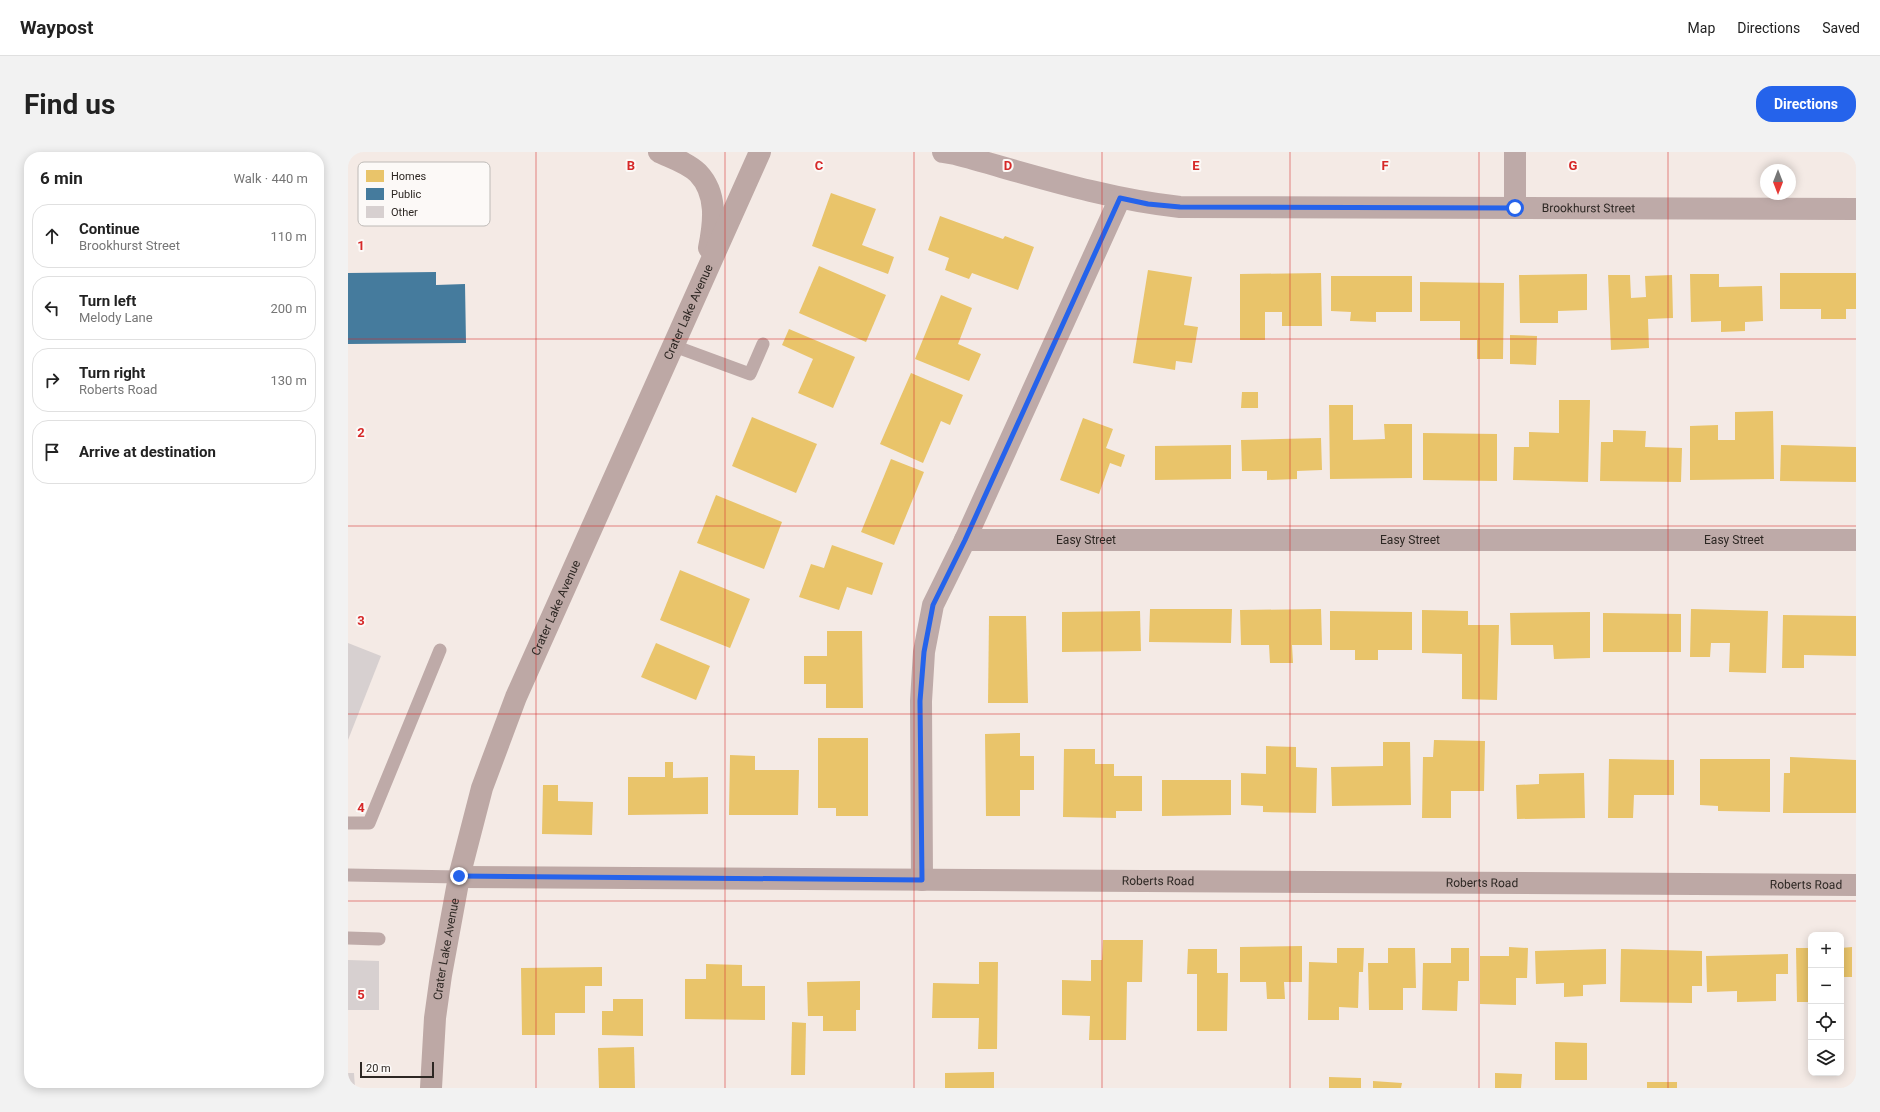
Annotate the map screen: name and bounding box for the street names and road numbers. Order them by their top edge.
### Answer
street label: Brookhurst Street [1542,201,1635,215]
street label: Crater Lake Avenue [661,262,716,362]
street label: Easy Street [1056,533,1116,547]
street label: Easy Street [1380,533,1440,547]
street label: Easy Street [1704,533,1764,547]
street label: Crater Lake Avenue [528,558,583,658]
street label: Roberts Road [1122,874,1194,888]
street label: Roberts Road [1446,876,1518,890]
street label: Roberts Road [1770,878,1842,892]
street label: Crater Lake Avenue [431,897,462,1001]

